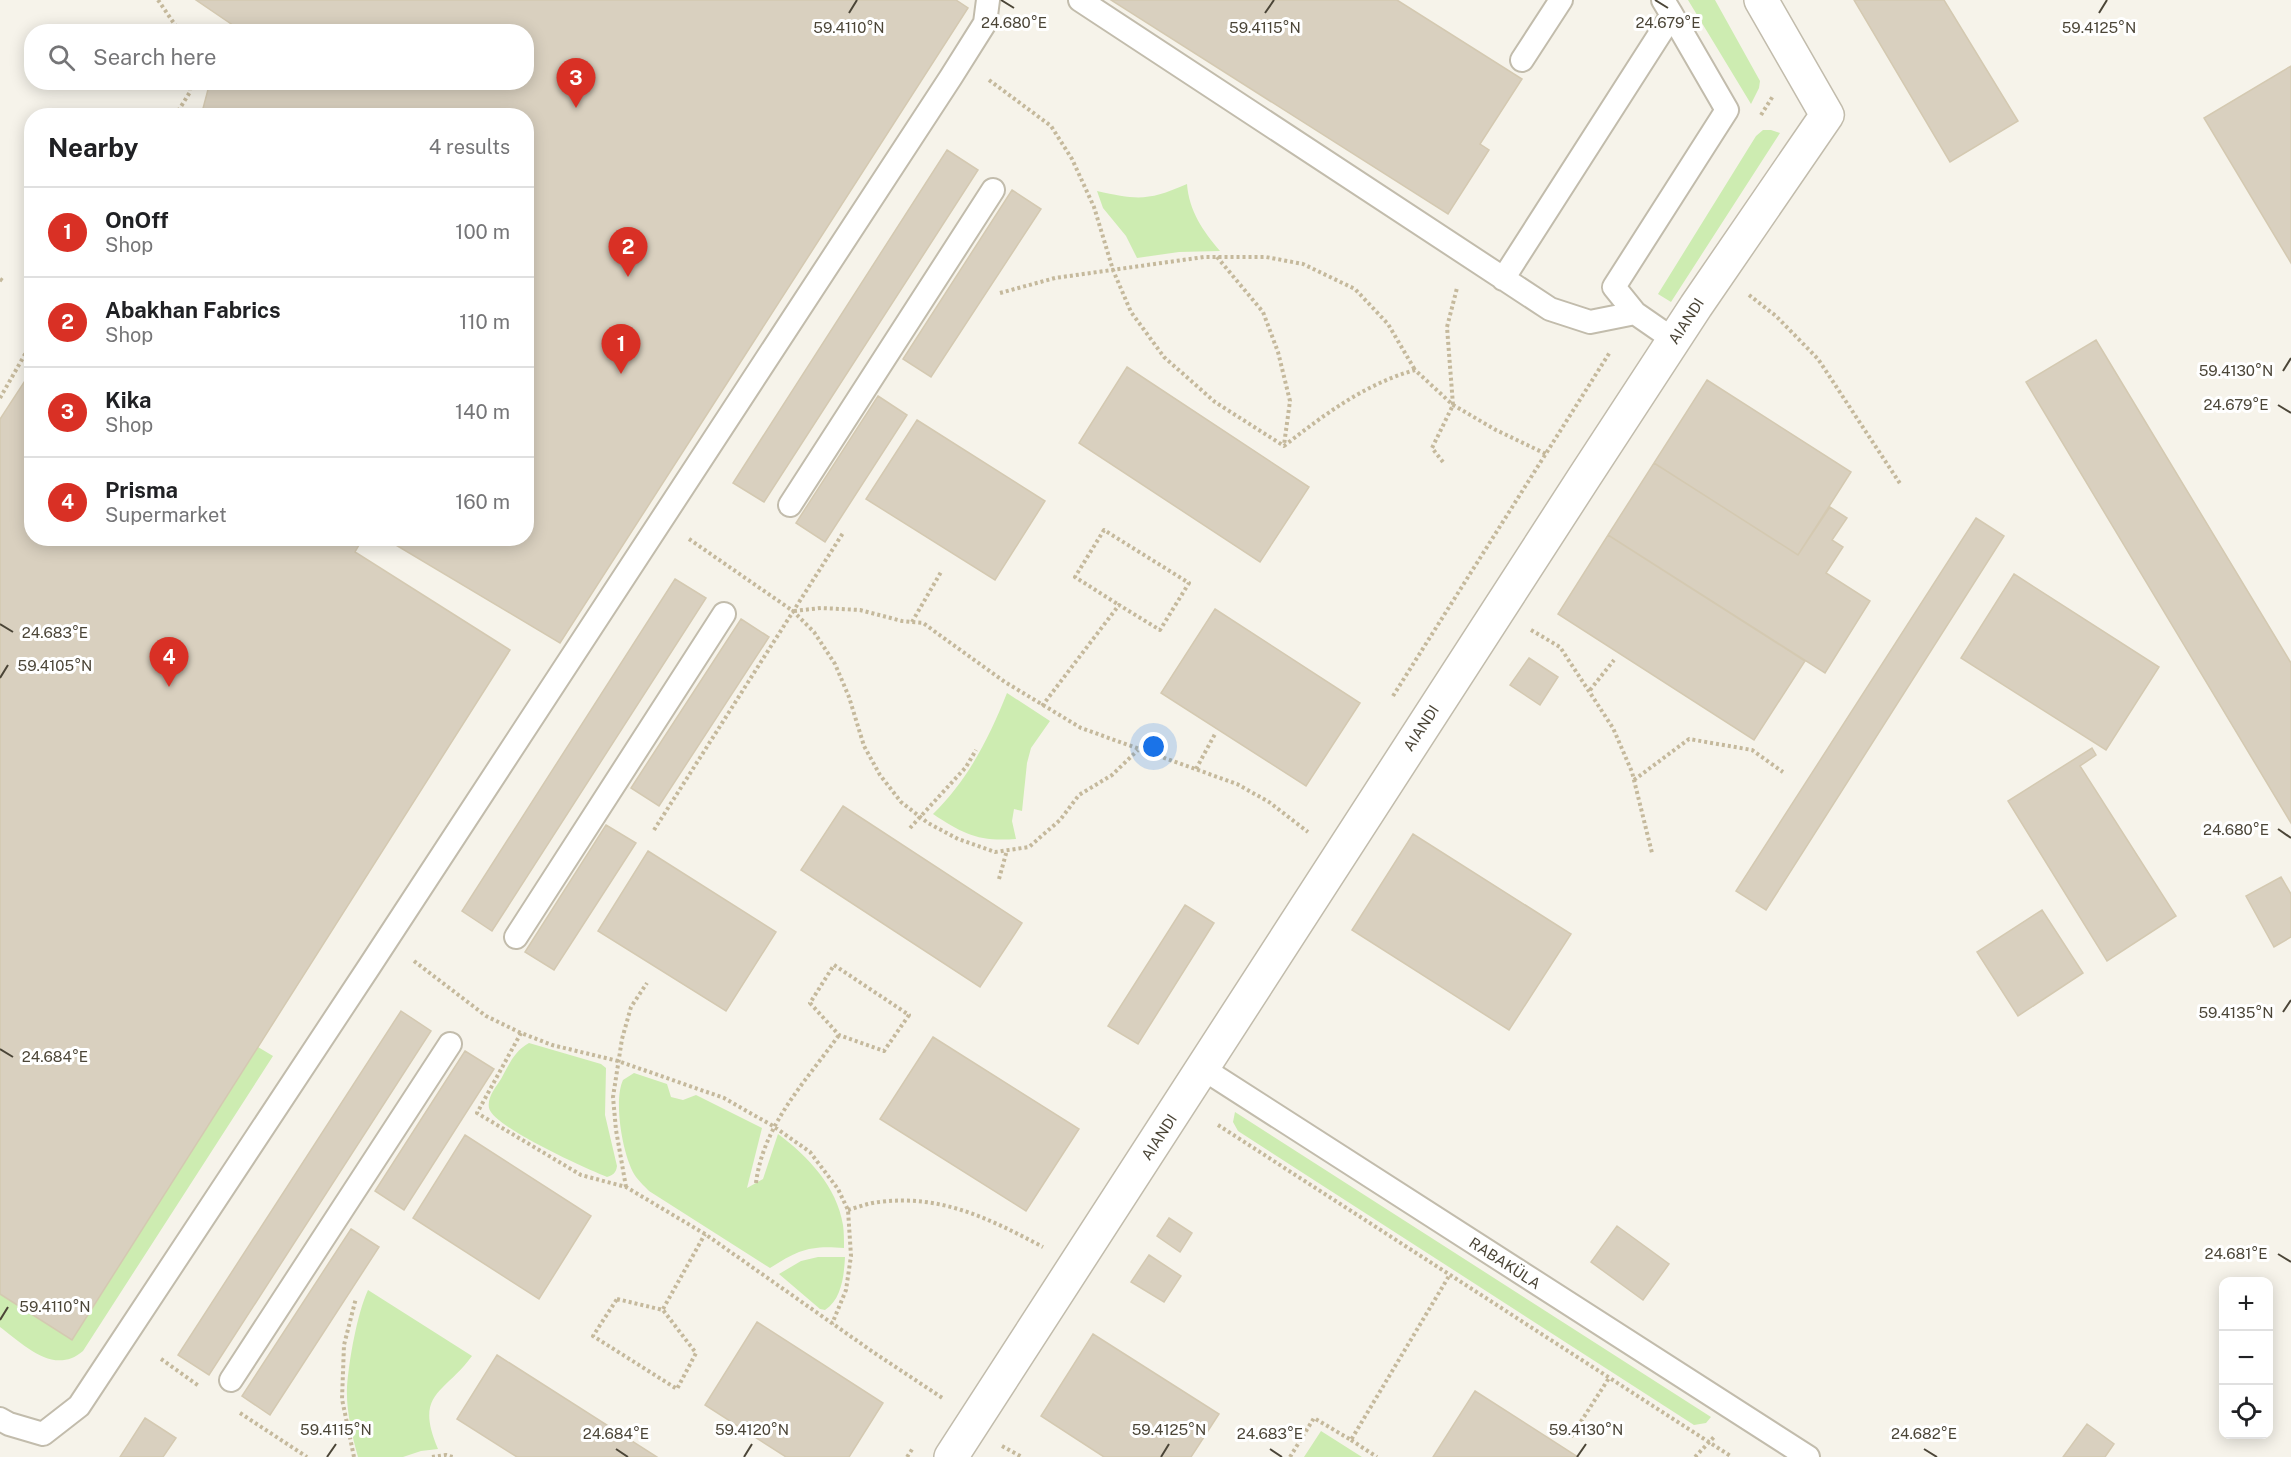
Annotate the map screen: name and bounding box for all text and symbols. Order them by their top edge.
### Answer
text: 24.680°E [981,14,1047,31]
text: 24.679°E [1635,14,1701,31]
text: 59.4110°N [813,19,885,36]
text: 59.4115°N [1229,19,1301,36]
text: 59.4125°N [2062,19,2136,36]
search box [24,24,534,90]
icon: search [45,41,78,74]
text: Search here [93,44,217,70]
pin: 3 [556,58,596,108]
text: Nearby [48,132,138,163]
text: 4 results [429,135,510,159]
text: OnOff [105,207,168,233]
text: 1 [63,220,72,244]
text: 100 m [455,220,510,244]
pin: 2 [608,228,648,277]
text: Shop [105,233,153,257]
street label: AIANDI [1665,295,1707,347]
text: Abakhan Fabrics [105,297,281,323]
text: 2 [61,310,74,334]
text: 110 m [459,310,510,334]
text: Shop [105,323,153,347]
pin: 1 [602,324,640,374]
text: 59.4130°N [2199,362,2273,379]
text: Kika [105,387,152,413]
text: 24.679°E [2203,396,2269,413]
text: 3 [61,400,74,424]
text: 140 m [455,400,510,424]
text: Shop [105,413,153,437]
text: Prisma [105,477,178,503]
text: 4 [61,490,74,514]
text: 160 m [455,490,510,514]
text: Supermarket [105,503,227,527]
text: 24.683°E [22,624,88,641]
pin: 4 [150,638,188,687]
text: 59.4105°N [18,657,92,674]
street label: AIANDI [1400,702,1442,754]
your location [1139,732,1168,761]
text: 24.680°E [2203,821,2269,838]
text: 59.4135°N [2198,1004,2274,1021]
text: 24.684°E [22,1048,88,1065]
street label: AIANDI [1138,1111,1180,1163]
street label: RABAKÜLA [1466,1233,1545,1293]
text: 24.681°E [2204,1245,2268,1262]
map controls [2219,1277,2273,1439]
button: + [2219,1277,2273,1331]
text: 59.4110°N [19,1298,91,1315]
button: − [2219,1331,2273,1385]
button: locate [2219,1385,2273,1439]
text: 59.4115°N [300,1421,372,1438]
text: 59.4120°N [715,1421,789,1438]
text: 59.4125°N [1132,1421,1206,1438]
text: 59.4130°N [1549,1421,1623,1438]
text: 24.684°E [583,1425,649,1442]
text: 24.683°E [1237,1425,1303,1442]
text: 24.682°E [1891,1425,1957,1442]

